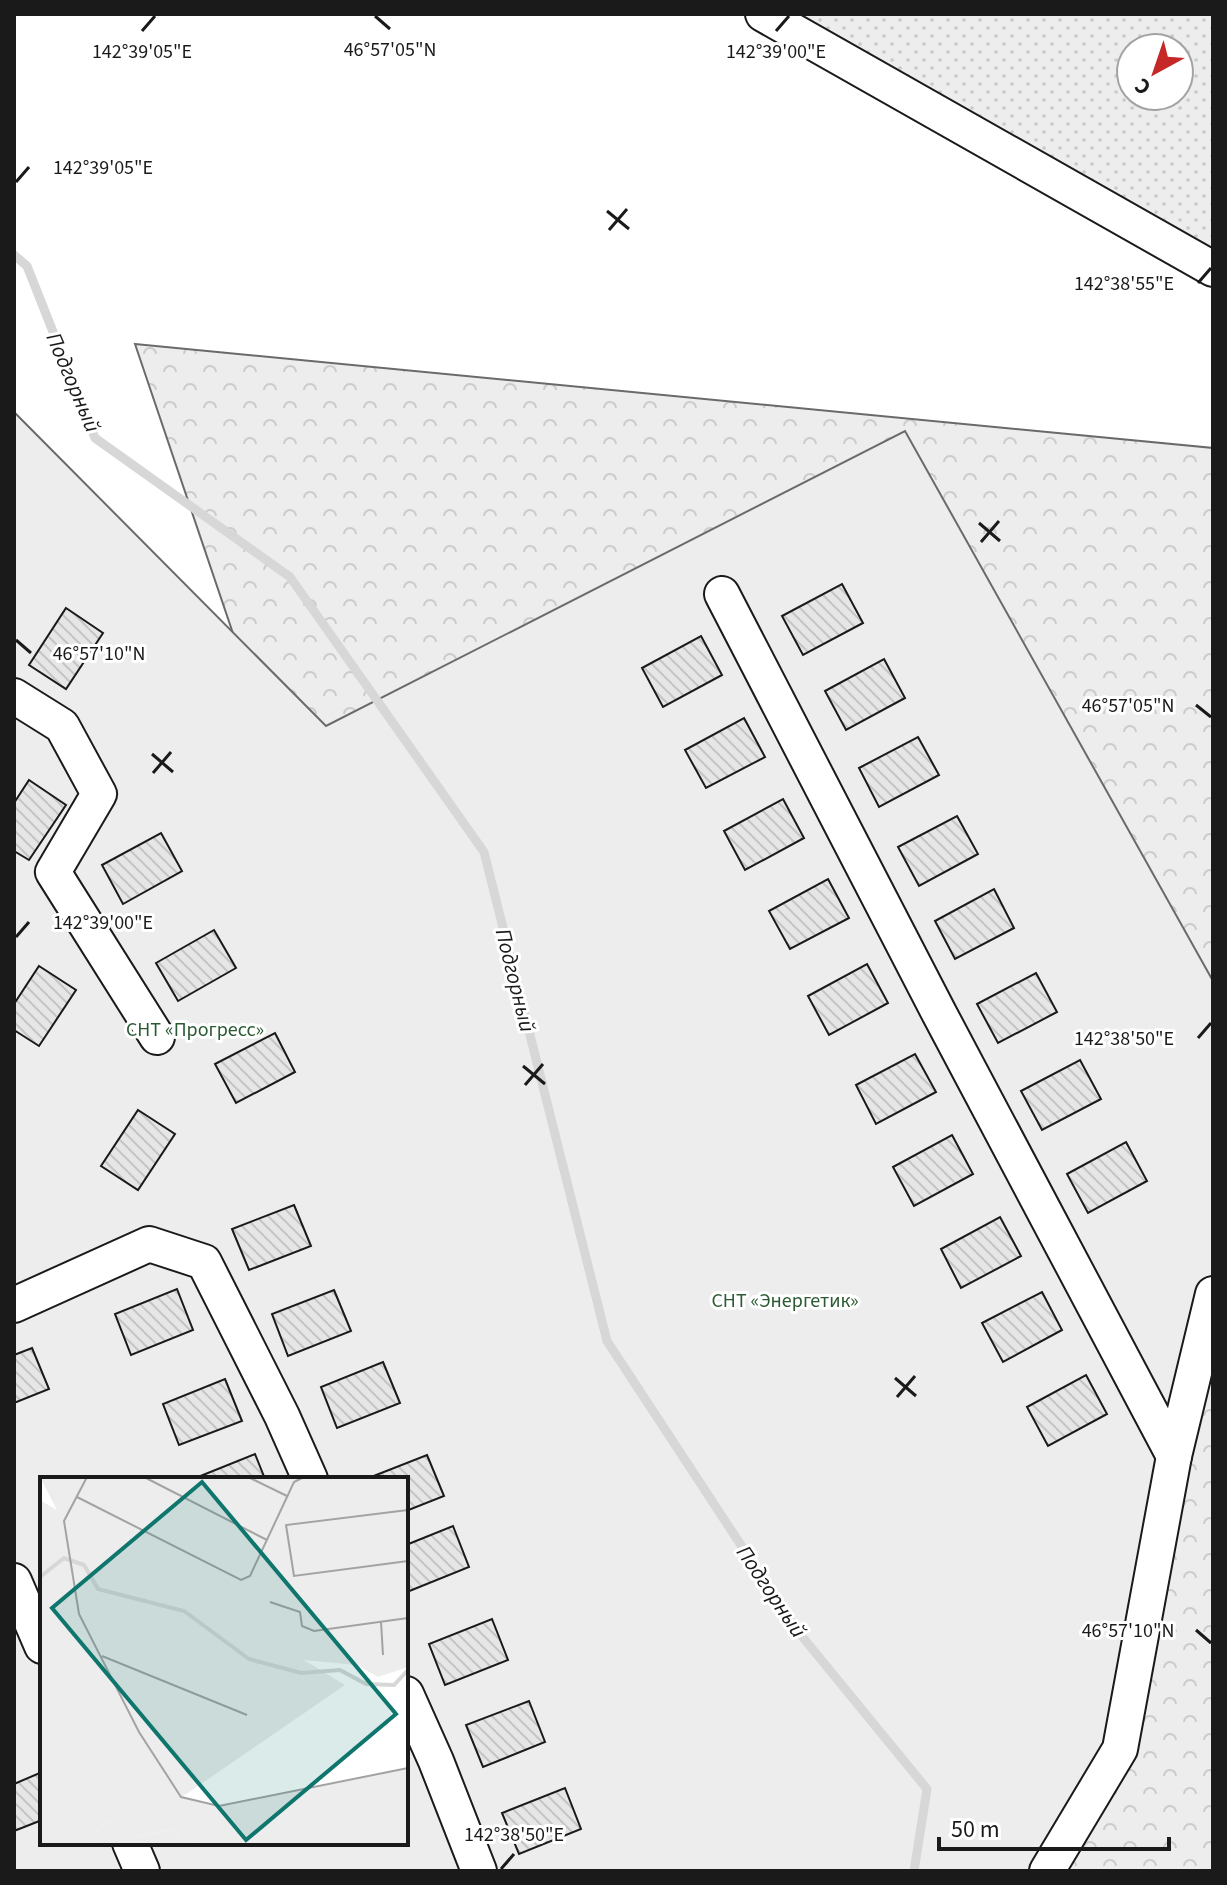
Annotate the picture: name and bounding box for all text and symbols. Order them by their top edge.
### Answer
north arrow [1115,32,1195,112]
text: 46°57'05"N [344,36,436,64]
text: 142°39'05"E [92,38,192,66]
text: 142°39'00"E [726,38,826,66]
text: С [1127,70,1158,103]
text: 142°39'05"E [53,154,153,182]
text: 142°38'55"E [1074,270,1174,298]
water label: Подгорный [38,328,108,437]
text: 46°57'10"N [53,640,145,668]
text: 46°57'05"N [1082,692,1174,720]
text: 142°39'00"E [53,909,153,937]
water label: Подгорный [487,925,543,1035]
park label: СНТ «Прогресс» [126,1016,264,1044]
text: 142°38'50"E [1074,1025,1174,1053]
park label: СНТ «Энергетик» [711,1287,859,1315]
inset map [40,1477,408,1845]
water label: Подгорный [728,1539,814,1644]
text: 46°57'10"N [1082,1617,1174,1645]
scale bar [939,1801,1169,1851]
text: 50 m [951,1812,1000,1847]
text: 142°38'50"E [464,1821,564,1849]

